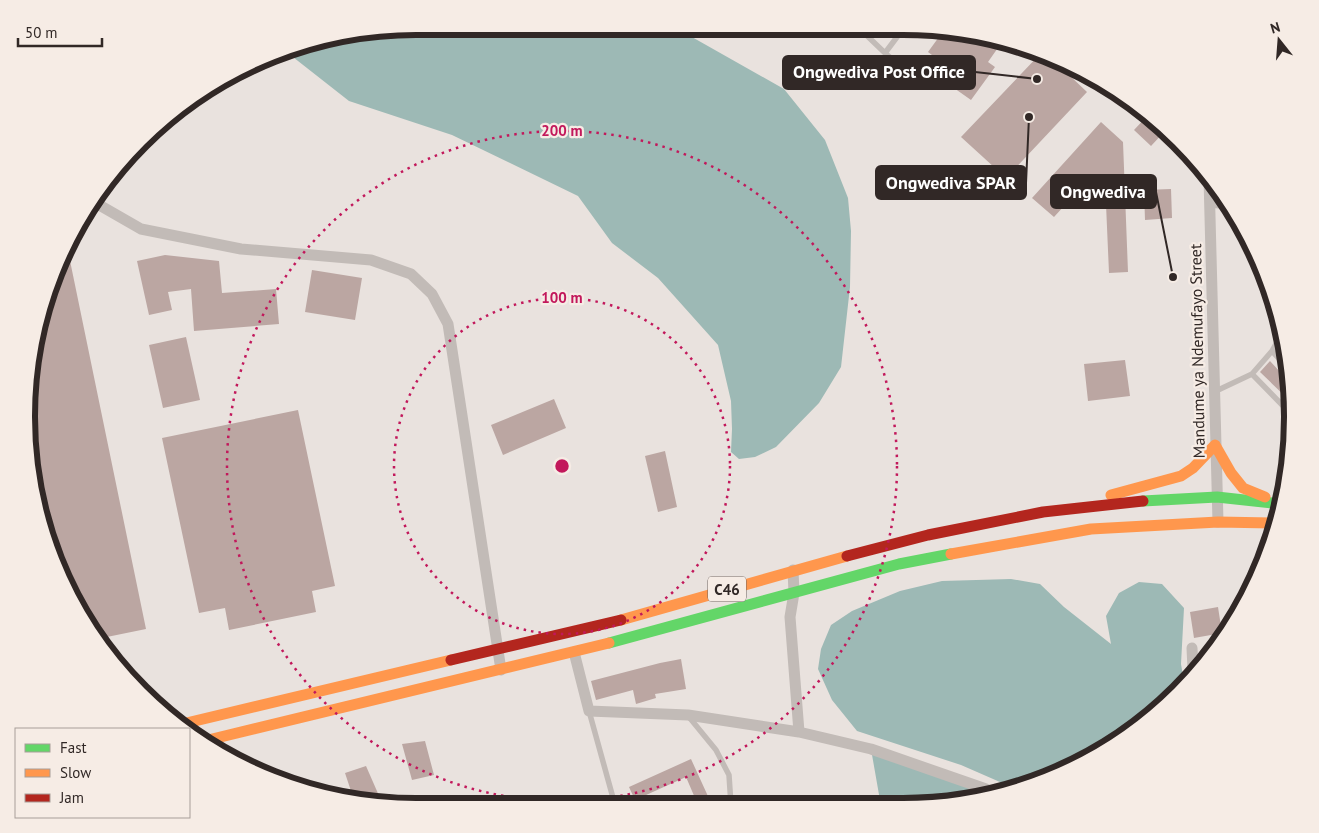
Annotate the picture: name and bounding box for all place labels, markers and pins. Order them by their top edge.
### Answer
callout: Ongwediva Post Office [783,56,975,89]
callout: Ongwediva SPAR [876,166,1026,199]
callout: Ongwediva [1051,175,1156,208]
centre of rings [553,457,571,475]

